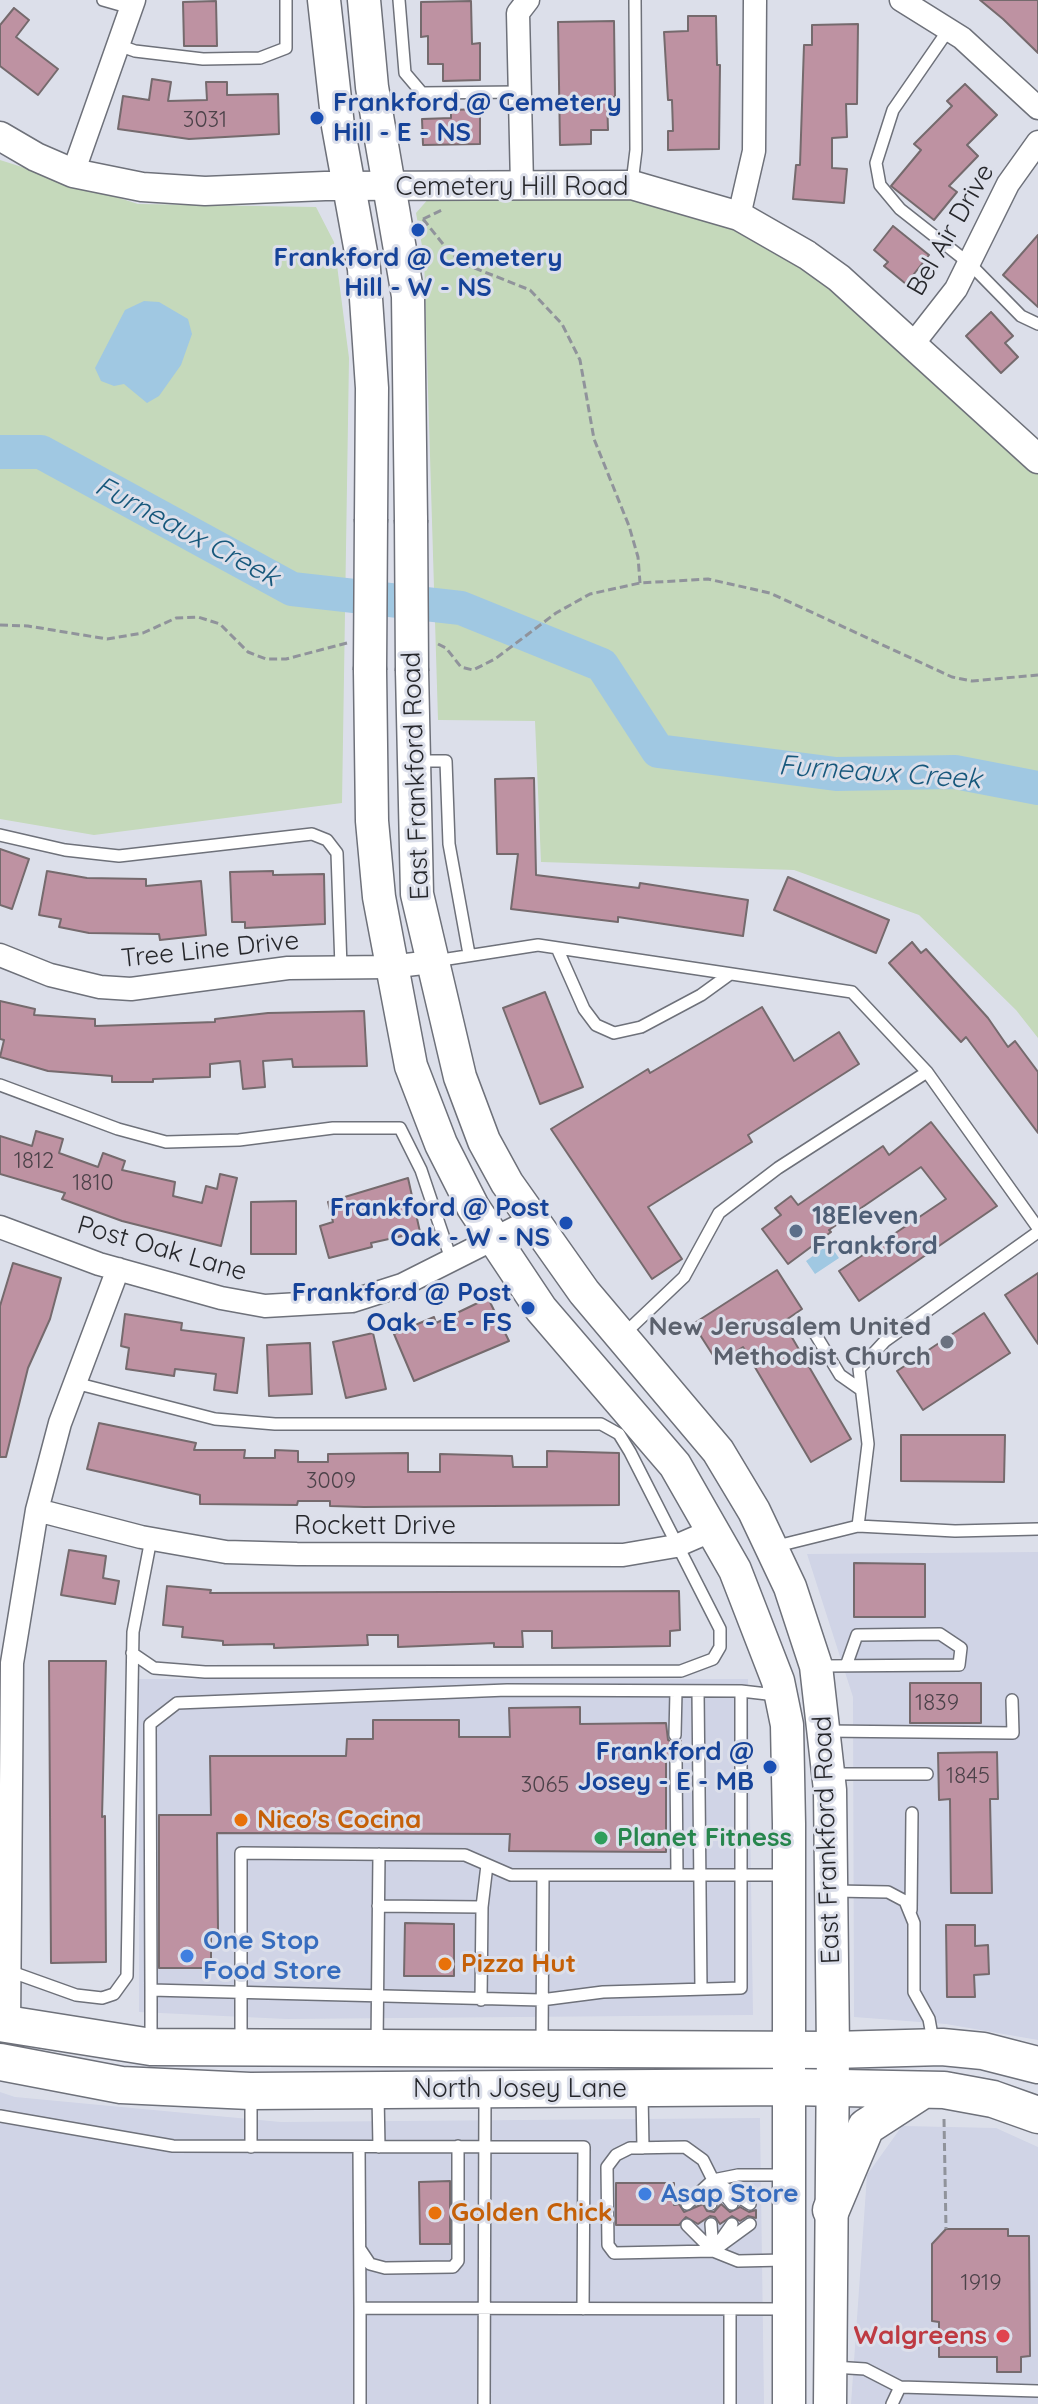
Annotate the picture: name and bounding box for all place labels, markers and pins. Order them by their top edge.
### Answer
place label: Frankford @ Cemetery Hill - E - NS [333,87,622,148]
marker: Frankford @ Cemetery Hill - E - NS [308,109,326,127]
marker: Frankford @ Cemetery Hill - W - NS [409,221,427,239]
place label: Frankford @ Cemetery Hill - W - NS [274,242,562,304]
place label: Frankford @ Post Oak - W - NS [330,1192,550,1254]
place label: 18Eleven Frankford [812,1200,938,1262]
marker: Frankford @ Post Oak - W - NS [557,1214,575,1232]
marker: 18Eleven Frankford [787,1222,805,1240]
place label: Frankford @ Post Oak - E - FS [292,1277,512,1338]
marker: Frankford @ Post Oak - E - FS [519,1299,537,1317]
place label: New Jerusalem United Methodist Church [649,1311,931,1372]
marker: New Jerusalem United Methodist Church [938,1333,956,1351]
place label: Frankford @ Josey - E - MB [578,1736,754,1798]
marker: Frankford @ Josey - E - MB [761,1758,779,1776]
place label: Nico's Cocina [257,1804,421,1836]
marker: Nico's Cocina [232,1811,250,1829]
place label: Planet Fitness [617,1822,792,1854]
marker: Planet Fitness [592,1829,610,1847]
place label: One Stop Food Store [203,1925,342,1986]
marker: One Stop Food Store [178,1947,196,1965]
place label: Pizza Hut [461,1948,576,1980]
marker: Pizza Hut [436,1955,454,1973]
place label: Asap Store [661,2178,799,2210]
marker: Asap Store [636,2185,654,2203]
place label: Golden Chick [451,2197,613,2229]
marker: Golden Chick [426,2204,444,2222]
place label: Walgreens [854,2320,987,2352]
marker: Walgreens [994,2327,1012,2345]

